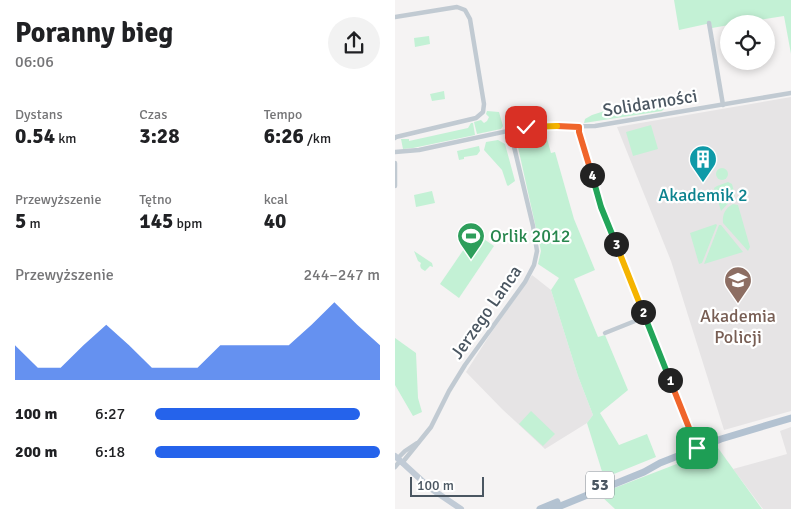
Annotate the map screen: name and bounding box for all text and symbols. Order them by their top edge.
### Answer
map controls [720,15,775,70]
button: locate [720,15,775,70]
text: Poranny bieg [15,16,173,50]
button: share [328,17,380,69]
text: 06:06 [15,52,54,72]
street label: Solidarności [601,85,699,121]
text: Dystans [15,106,63,123]
text: Czas [139,106,167,123]
text: Tempo [264,106,302,123]
pin [505,106,547,148]
icon: check [512,113,540,141]
text: 0.54 [15,123,55,149]
text: 3:28 [139,123,180,149]
text: 6:26 [264,123,304,149]
text: km [55,130,76,147]
text: /km [304,130,331,147]
building icon: Akademik 2 [688,144,718,183]
pin: 4 [579,162,605,188]
text: 4 [589,167,596,184]
place label: Akademik 2 [658,184,748,206]
text: Przewyższenie [15,191,101,208]
text: Tętno [139,191,172,208]
text: kcal [264,191,288,208]
text: 5 [15,208,26,234]
text: 145 [139,208,173,234]
text: 40 [264,208,286,234]
text: m [26,215,41,232]
text: bpm [173,215,202,232]
sports icon: Orlik 2012 [456,221,486,260]
place label: Orlik 2012 [490,225,570,247]
pin: 3 [603,232,629,256]
text: 3 [613,236,620,253]
street label: Jerzego Lanca [446,261,526,363]
text: Przewyższenie [15,265,114,285]
text: 244–247 m [303,265,380,285]
school or university icon: Akademia Policji [723,265,753,304]
pin: 2 [631,300,655,324]
text: 2 [640,304,647,321]
place label: Akademia Policji [700,305,776,348]
pin: 1 [657,368,683,392]
text: 1 [667,372,674,389]
text: 100 m [15,404,57,424]
text: 6:27 [95,404,125,424]
pin [676,427,718,469]
icon: arrive [683,434,711,462]
text: 200 m [15,442,57,462]
text: 6:18 [95,442,125,462]
road number: 53 [586,472,614,498]
scale bar [410,474,484,497]
text: 100 m [417,477,454,494]

